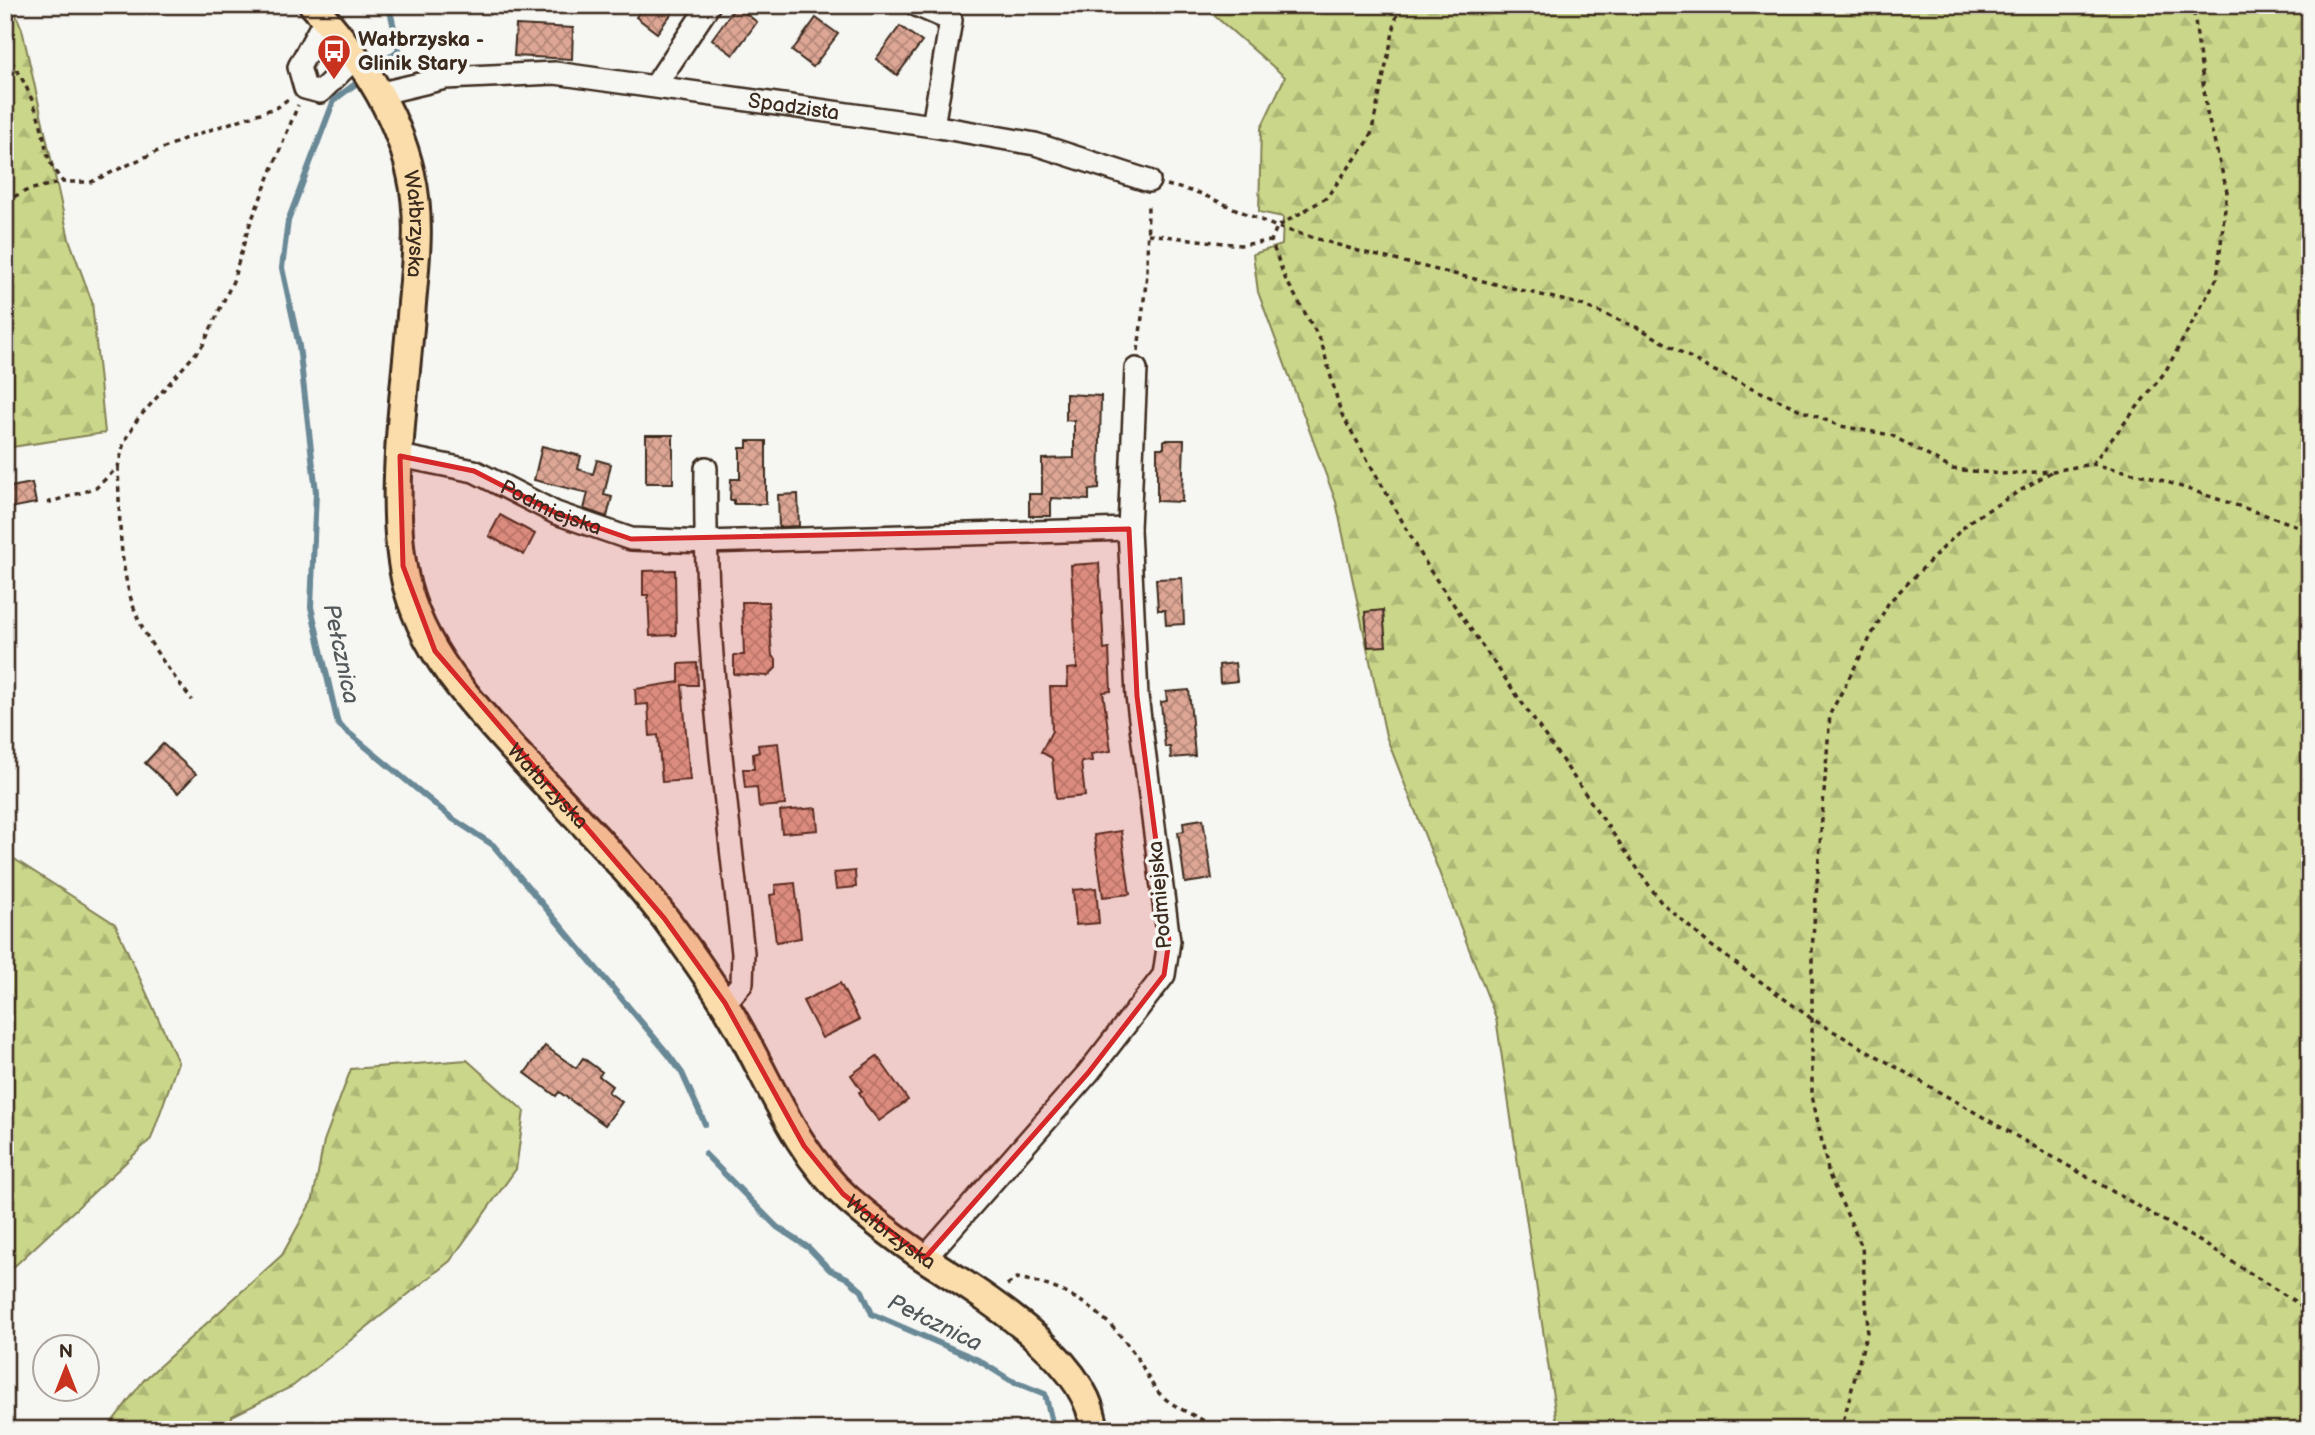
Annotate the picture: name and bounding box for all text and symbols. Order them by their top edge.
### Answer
place label: Wałbrzyska - Glinik Stary [358,27,484,76]
bus stop icon: Wałbrzyska - Glinik Stary [315,32,353,81]
street label: Spadzista [747,88,841,125]
street label: Wałbrzyska [398,168,429,279]
street label: Podmiejska [496,474,605,540]
water label: Pełcznica [317,601,365,707]
street label: Wałbrzyska [502,738,594,834]
street label: Podmiejska [1143,840,1177,950]
street label: Wałbrzyska [840,1190,941,1275]
water label: Pełcznica [883,1288,987,1358]
north arrow [32,1334,102,1404]
text: N [59,1341,73,1364]

